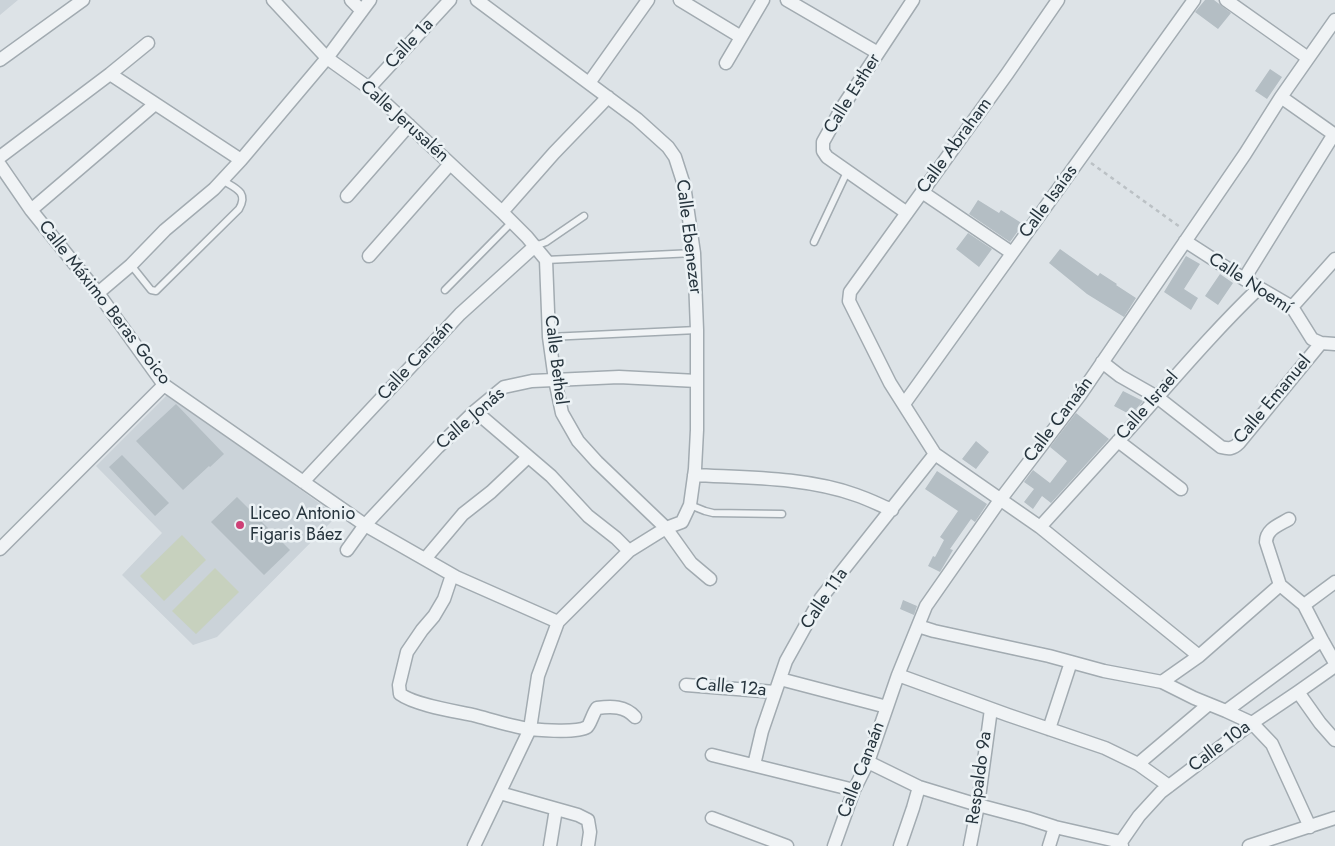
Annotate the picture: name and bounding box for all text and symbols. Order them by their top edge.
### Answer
street label: Calle 1a [381,14,439,74]
street label: Calle Esther [820,50,886,138]
street label: Calle Jerusalén [355,77,453,167]
street label: Calle Abraham [913,94,997,198]
street label: Calle Isaías [1015,161,1083,243]
street label: Calle Ebenezer [670,178,706,296]
street label: Calle Máximo Beras Goico [33,217,175,389]
street label: Calle Noemí [1204,249,1296,319]
street label: Calle Bethel [539,314,571,406]
street label: Calle Canaán [374,317,458,405]
street label: Calle Emanuel [1230,351,1316,449]
street label: Calle Israel [1112,367,1184,445]
street label: Calle Canaán [1020,373,1098,467]
street label: Calle Jonás [432,383,510,455]
place label: Liceo Antonio Figaris Báez [250,504,355,546]
marker: Liceo Antonio Figaris Báez [234,519,246,531]
street label: Calle 11a [797,564,853,634]
street label: Calle 12a [695,674,767,702]
street label: Calle 10a [1185,717,1255,777]
street label: Calle Canaán [834,719,890,821]
street label: Respaldo 9a [963,730,997,826]

